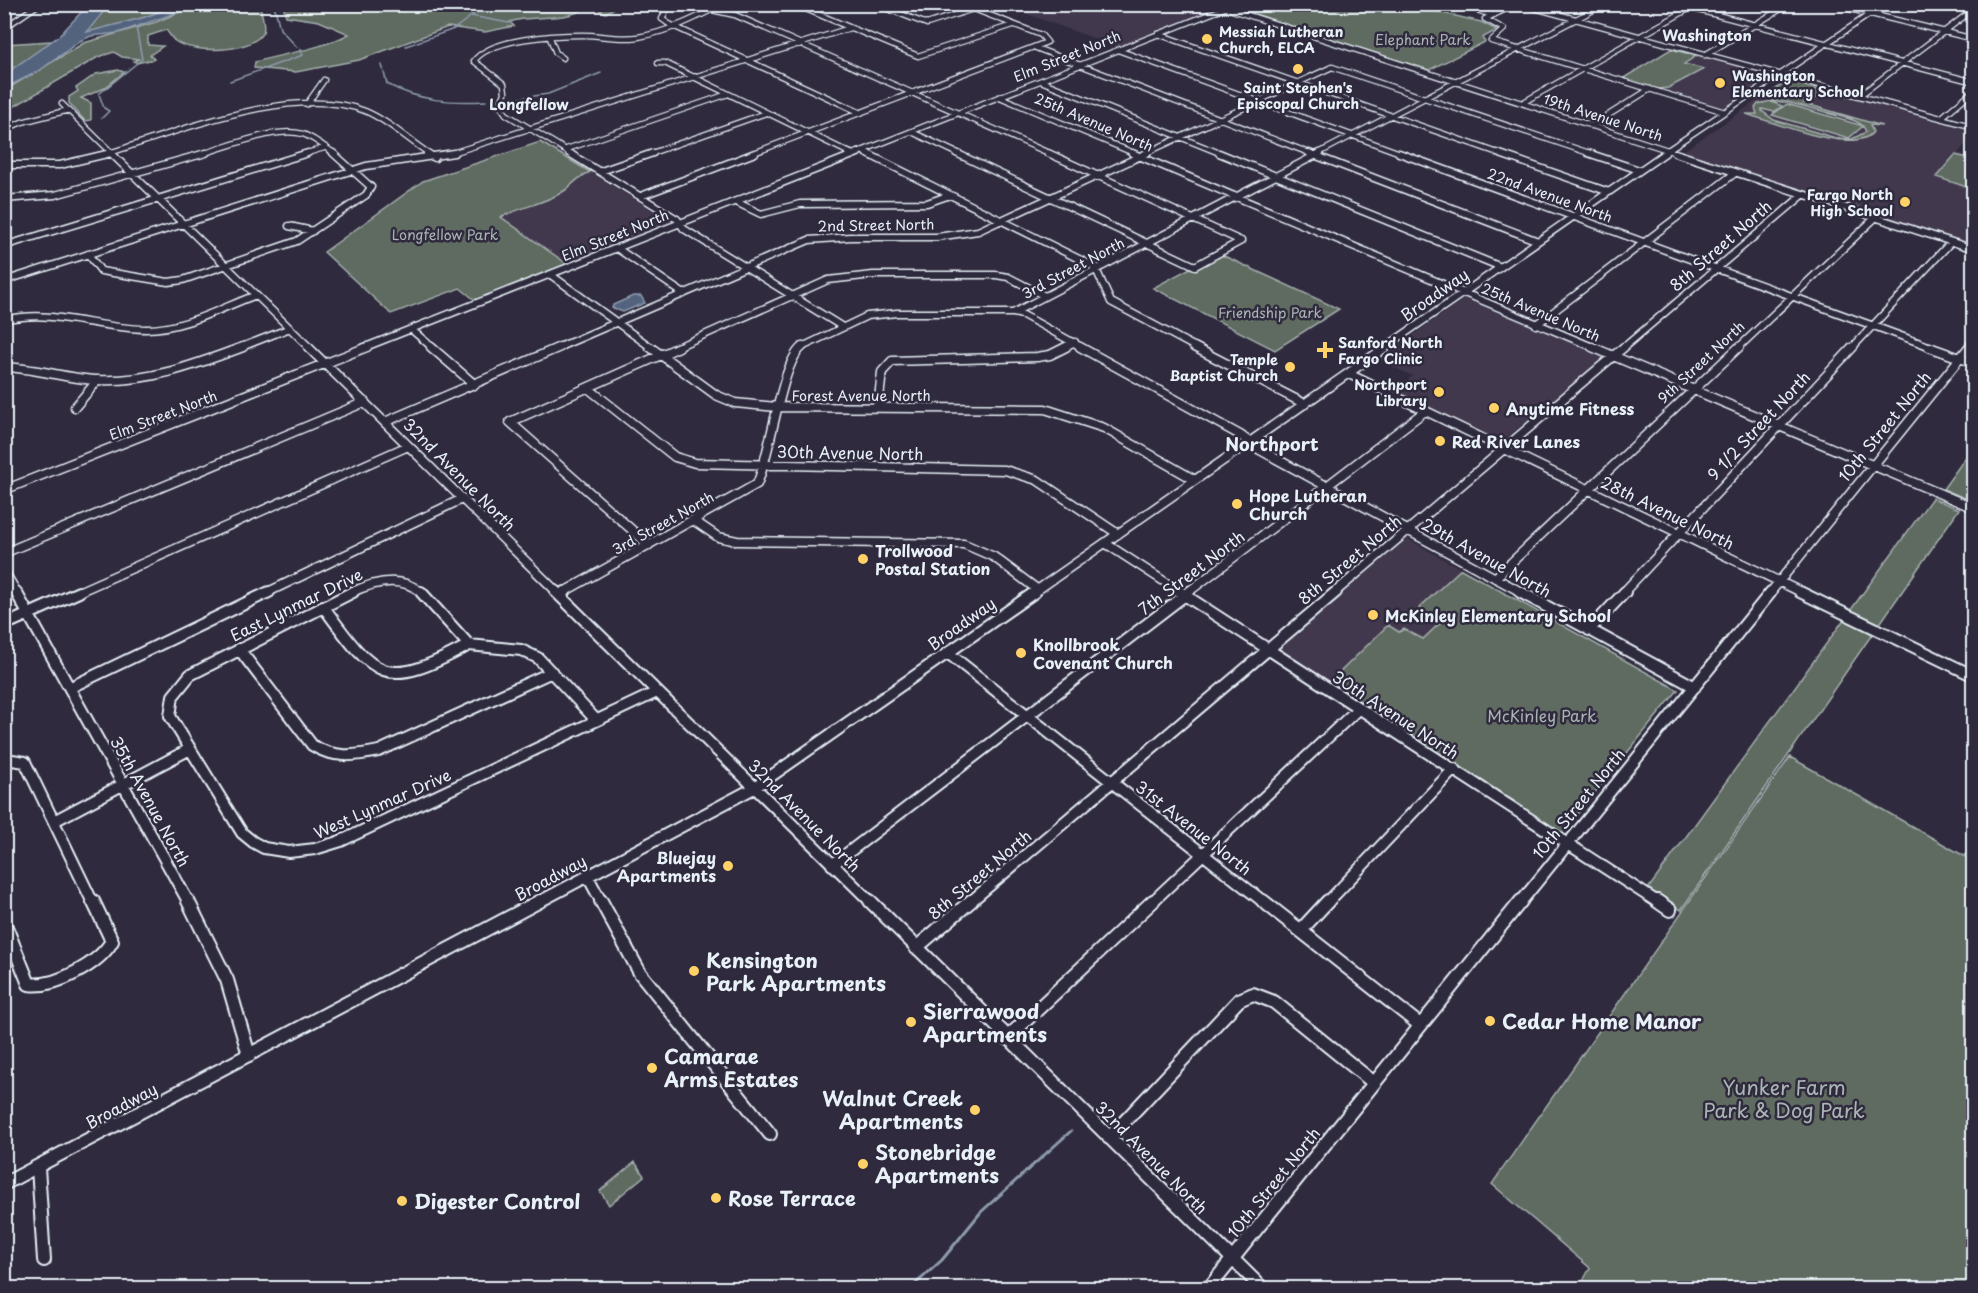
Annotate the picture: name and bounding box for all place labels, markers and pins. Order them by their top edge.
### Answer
place label: Messiah Lutheran Church, ELCA [1219,21,1343,58]
marker: Messiah Lutheran Church, ELCA [1200,32,1214,46]
marker: Saint Stephen's Episcopal Church [1291,62,1305,76]
place label: Washington Elementary School [1732,65,1864,102]
marker: Washington Elementary School [1713,76,1727,90]
place label: Saint Stephen's Episcopal Church [1237,77,1359,114]
place label: Fargo North High School [1807,184,1893,221]
marker: Fargo North High School [1898,195,1912,209]
place label: Sanford North Fargo Clinic [1338,332,1443,369]
marker: Sanford North Fargo Clinic [1316,341,1334,359]
place label: Temple Baptist Church [1170,349,1278,386]
marker: Temple Baptist Church [1283,360,1297,374]
place label: Northport Library [1354,374,1427,411]
marker: Northport Library [1432,385,1446,399]
place label: Anytime Fitness [1506,396,1635,420]
marker: Anytime Fitness [1487,401,1501,415]
place label: Red River Lanes [1452,429,1580,453]
marker: Red River Lanes [1433,434,1447,448]
place label: Hope Lutheran Church [1249,483,1367,525]
marker: Hope Lutheran Church [1230,497,1244,511]
place label: Trollwood Postal Station [875,538,991,580]
marker: Trollwood Postal Station [856,552,870,566]
place label: McKinley Elementary School [1385,603,1611,627]
marker: McKinley Elementary School [1366,608,1380,622]
place label: Knollbrook Covenant Church [1033,632,1173,674]
marker: Knollbrook Covenant Church [1014,646,1028,660]
place label: Bluejay Apartments [617,845,716,887]
marker: Bluejay Apartments [721,859,735,873]
place label: Kensington Park Apartments [706,945,886,998]
marker: Kensington Park Apartments [687,964,701,978]
place label: Sierrawood Apartments [923,996,1047,1049]
place label: Cedar Home Manor [1502,1006,1702,1036]
marker: Cedar Home Manor [1483,1014,1497,1028]
marker: Sierrawood Apartments [904,1015,918,1029]
place label: Camarae Arms Estates [663,1041,799,1094]
marker: Camarae Arms Estates [645,1061,659,1075]
place label: Walnut Creek Apartments [822,1083,964,1136]
marker: Walnut Creek Apartments [968,1103,982,1117]
place label: Stonebridge Apartments [875,1137,999,1190]
marker: Stonebridge Apartments [856,1157,870,1171]
place label: Rose Terrace [728,1183,856,1213]
place label: Digester Control [414,1186,580,1216]
marker: Rose Terrace [709,1191,723,1205]
marker: Digester Control [395,1194,409,1208]

